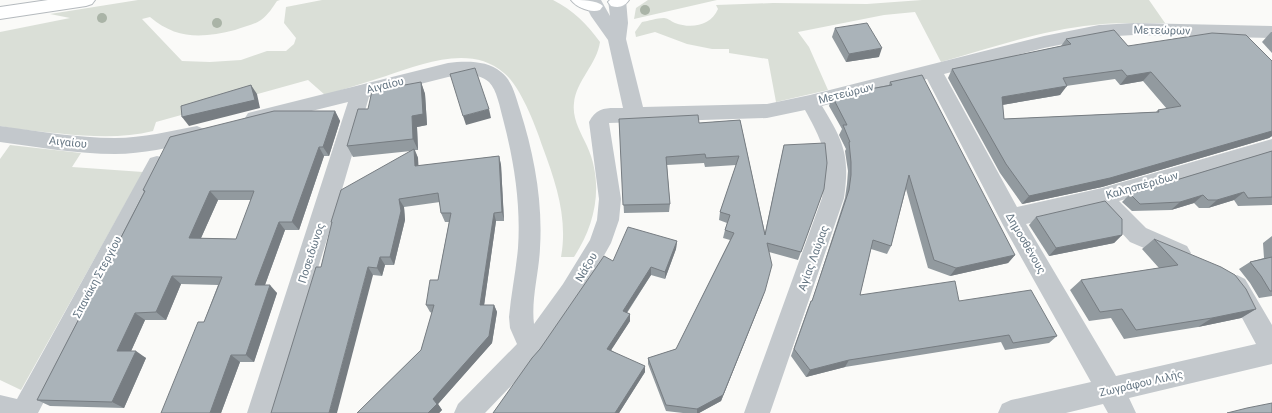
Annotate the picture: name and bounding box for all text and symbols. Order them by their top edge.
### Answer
street label: Μετεώρων [1133,24,1191,38]
street label: Αιγαίου [365,75,405,96]
street label: Μετεώρων [817,80,876,107]
street label: Αιγαίου [48,134,88,151]
street label: Καλησπέριδων [1105,169,1180,202]
street label: Δημοσθένους [1003,210,1048,276]
street label: Ποσειδώνος [296,221,327,285]
street label: Αγίας Λαύρας [796,224,831,293]
street label: Σπανάκη Στεργίου [70,234,125,321]
street label: Νάξου [573,250,600,284]
street label: Ζωγράφου Λιλής [1098,368,1184,399]

